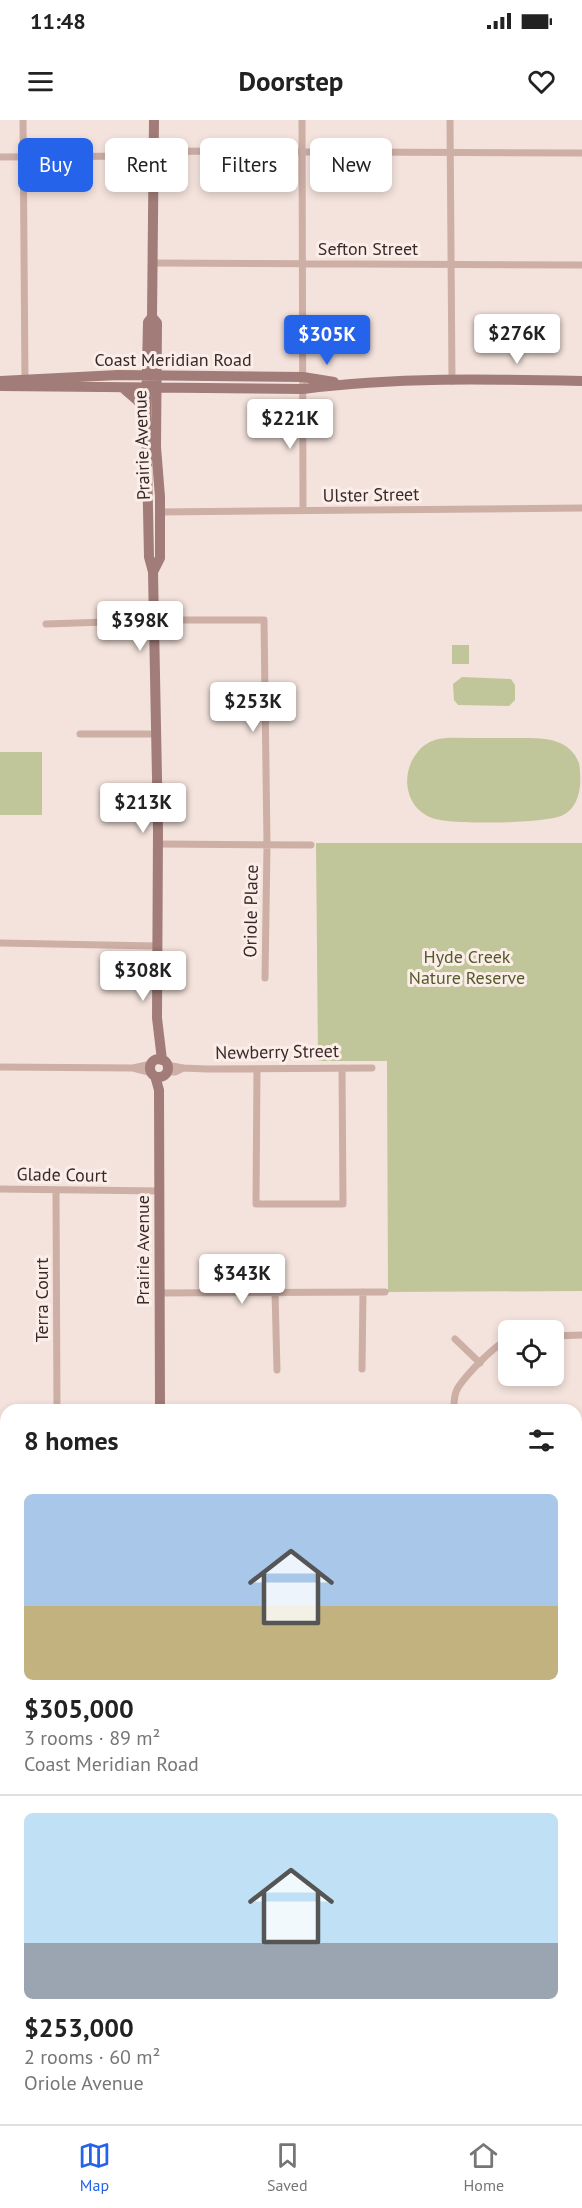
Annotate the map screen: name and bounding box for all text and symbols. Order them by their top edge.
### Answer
text: 11:48 [30,7,86,35]
text: Doorstep [239,64,343,98]
icon: menu [24,65,57,98]
icon: heart [525,65,558,98]
chip: Buy [18,138,93,192]
chip: Rent [105,138,188,192]
chip: Filters [200,138,298,192]
chip: New [310,138,392,192]
street label: Sefton Street [318,237,418,260]
pin: $276K [475,314,559,365]
pin: $305K [285,315,369,366]
text: $276K [488,320,546,346]
text: $305K [298,321,356,347]
street label: Coast Meridian Road [94,348,252,371]
street label: Prairie Avenue [128,390,155,500]
pin: $221K [248,399,332,450]
text: $221K [261,405,319,431]
street label: Ulster Street [323,482,419,507]
pin: $398K [98,601,182,652]
text: $398K [111,607,169,633]
pin: $253K [211,682,295,733]
text: $253K [224,688,282,714]
pin: $213K [101,783,185,834]
text: $213K [114,789,172,815]
street label: Oriole Place [238,864,263,958]
park label: Hyde Creek Nature Reserve [409,945,525,989]
pin: $308K [101,951,185,1002]
text: $308K [114,957,172,983]
street label: Newberry Street [215,1039,339,1064]
street label: Glade Court [17,1162,107,1187]
street label: Prairie Avenue [131,1195,154,1305]
pin: $343K [200,1254,284,1305]
street label: Terra Court [30,1258,53,1342]
text: $343K [213,1260,271,1286]
map controls [498,1320,564,1386]
button: locate [498,1320,564,1386]
text: 8 homes [24,1424,119,1457]
icon: filters [525,1424,558,1457]
icon: home [237,1533,345,1641]
text: $305,000 [24,1692,134,1725]
text: 3 rooms · 89 m² [24,1725,160,1751]
text: Coast Meridian Road [24,1751,199,1777]
icon: home [237,1852,345,1960]
text: $253,000 [24,2011,134,2044]
text: 2 rooms · 60 m² [24,2044,160,2070]
text: Oriole Avenue [24,2070,144,2096]
tab: Map [78,2139,111,2195]
tab: Saved [267,2139,308,2195]
tab: Home [464,2139,504,2195]

